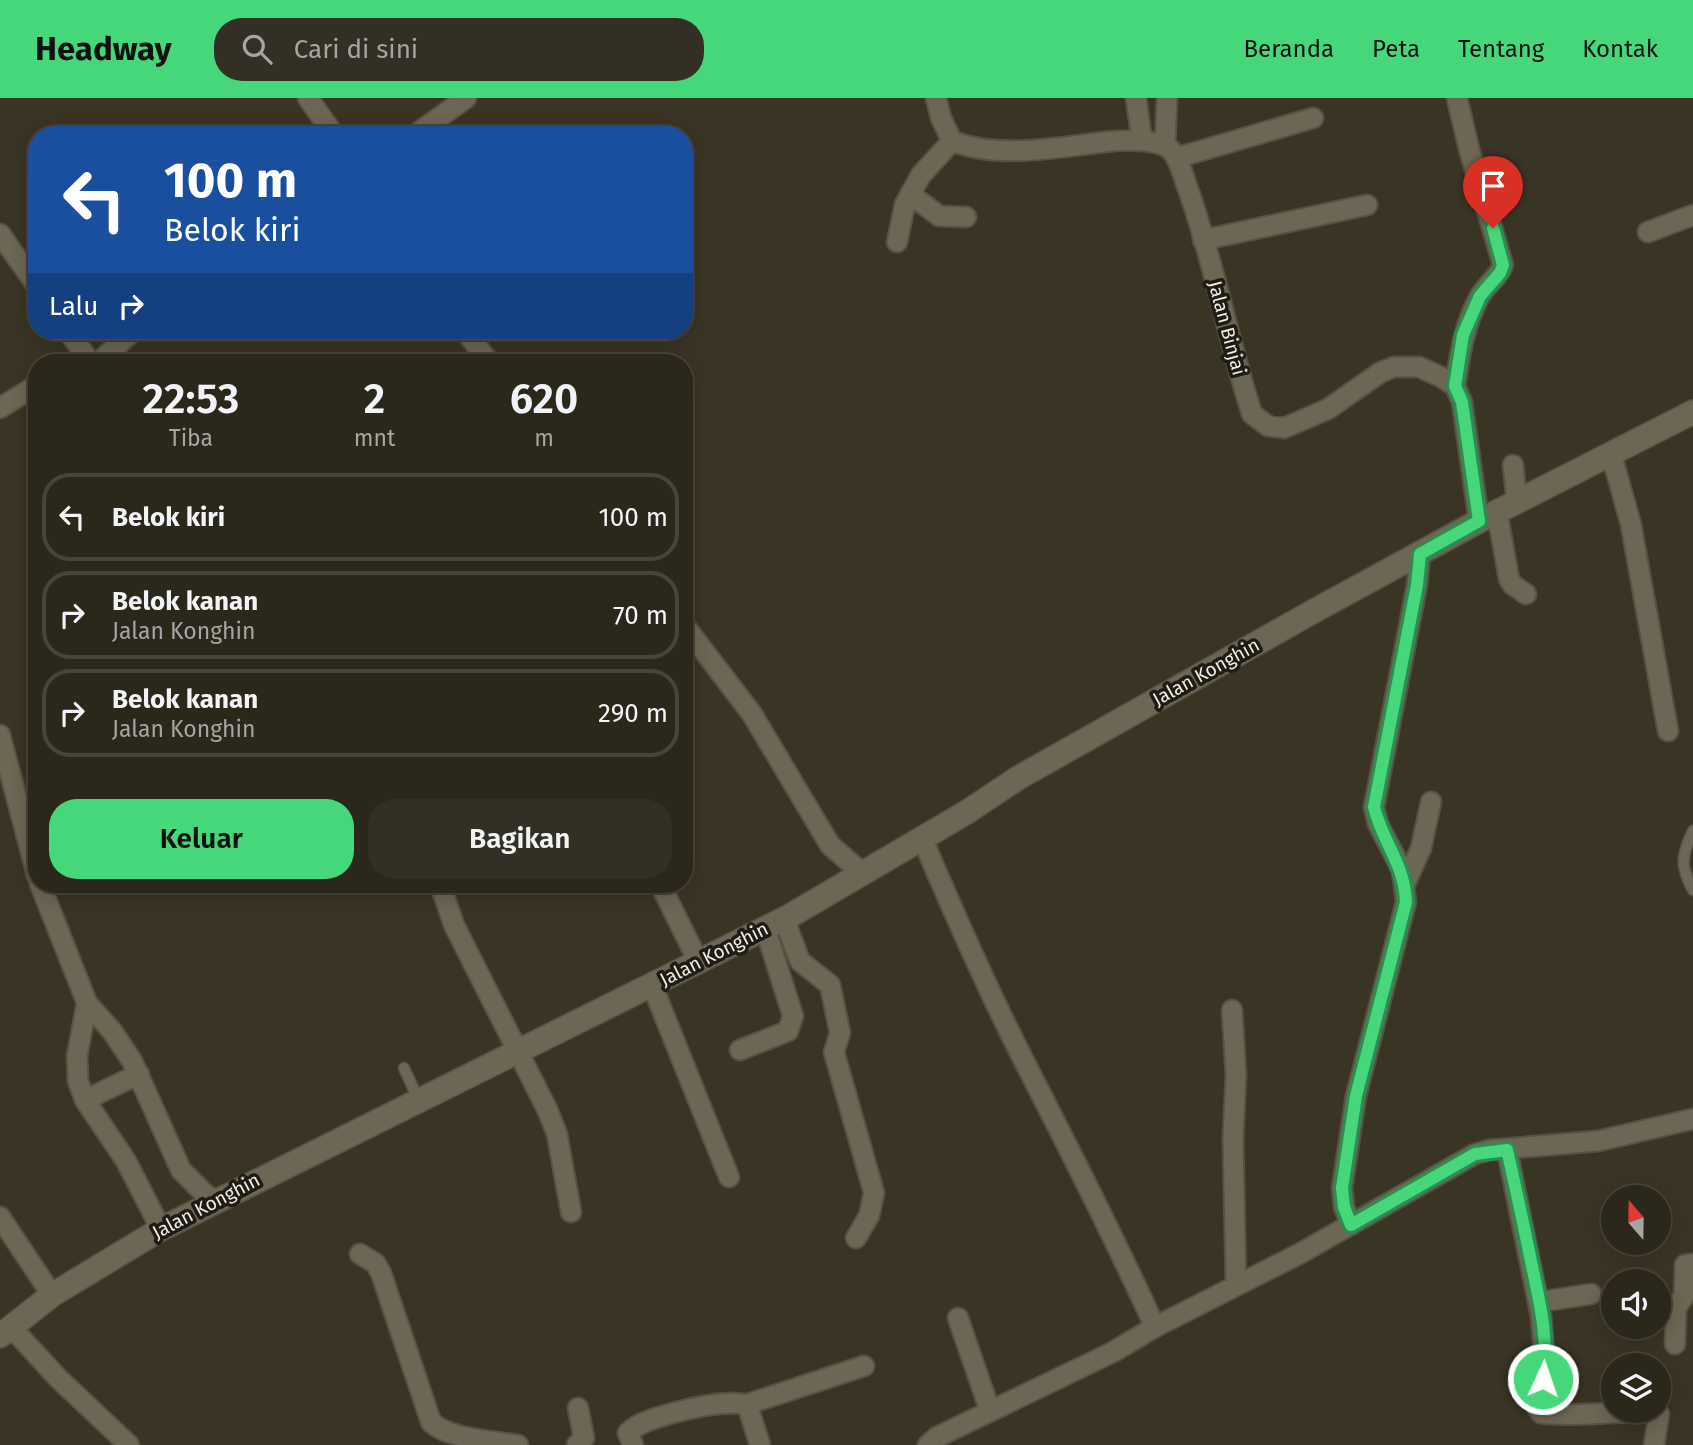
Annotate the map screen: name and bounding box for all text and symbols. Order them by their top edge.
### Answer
search box [214,18,704,81]
text: Headway [35,29,172,69]
icon: search [238,30,276,68]
text: Cari di sini [294,34,418,65]
text: Beranda [1243,35,1334,63]
text: Peta [1372,35,1420,63]
text: Tentang [1458,35,1544,63]
text: Kontak [1582,35,1658,63]
text: 100 m [164,151,297,210]
icon: left [49,154,140,245]
pin [1463,156,1523,228]
icon: arrive [1474,167,1512,205]
text: Belok kiri [164,211,300,249]
street label: Jalan Binjai [1203,278,1251,378]
icon: right [112,287,150,325]
text: Lalu [49,291,98,322]
text: 22:53 [143,374,239,424]
text: 2 [364,374,385,424]
text: 620 [510,374,578,424]
text: Tiba [169,424,213,452]
text: mnt [354,424,395,452]
text: m [534,424,554,452]
icon: left [53,498,91,536]
text: Belok kiri [112,502,225,533]
text: 100 m [599,502,668,533]
text: Belok kanan [112,586,258,617]
icon: right [53,596,91,634]
text: 70 m [613,600,668,631]
text: Jalan Konghin [112,617,256,645]
street label: Jalan Konghin [1149,633,1263,711]
text: Belok kanan [112,684,258,715]
icon: right [53,694,91,732]
text: 290 m [598,698,668,729]
text: Jalan Konghin [112,715,256,743]
button: Keluar [49,799,354,879]
button: Bagikan [368,799,672,879]
street label: Jalan Konghin [656,917,772,991]
street label: Jalan Konghin [148,1168,264,1244]
north arrow [1601,1185,1671,1255]
map controls [1601,1185,1671,1423]
button: sound [1601,1269,1671,1339]
position arrow [1506,1342,1580,1416]
button: layers [1601,1353,1671,1423]

